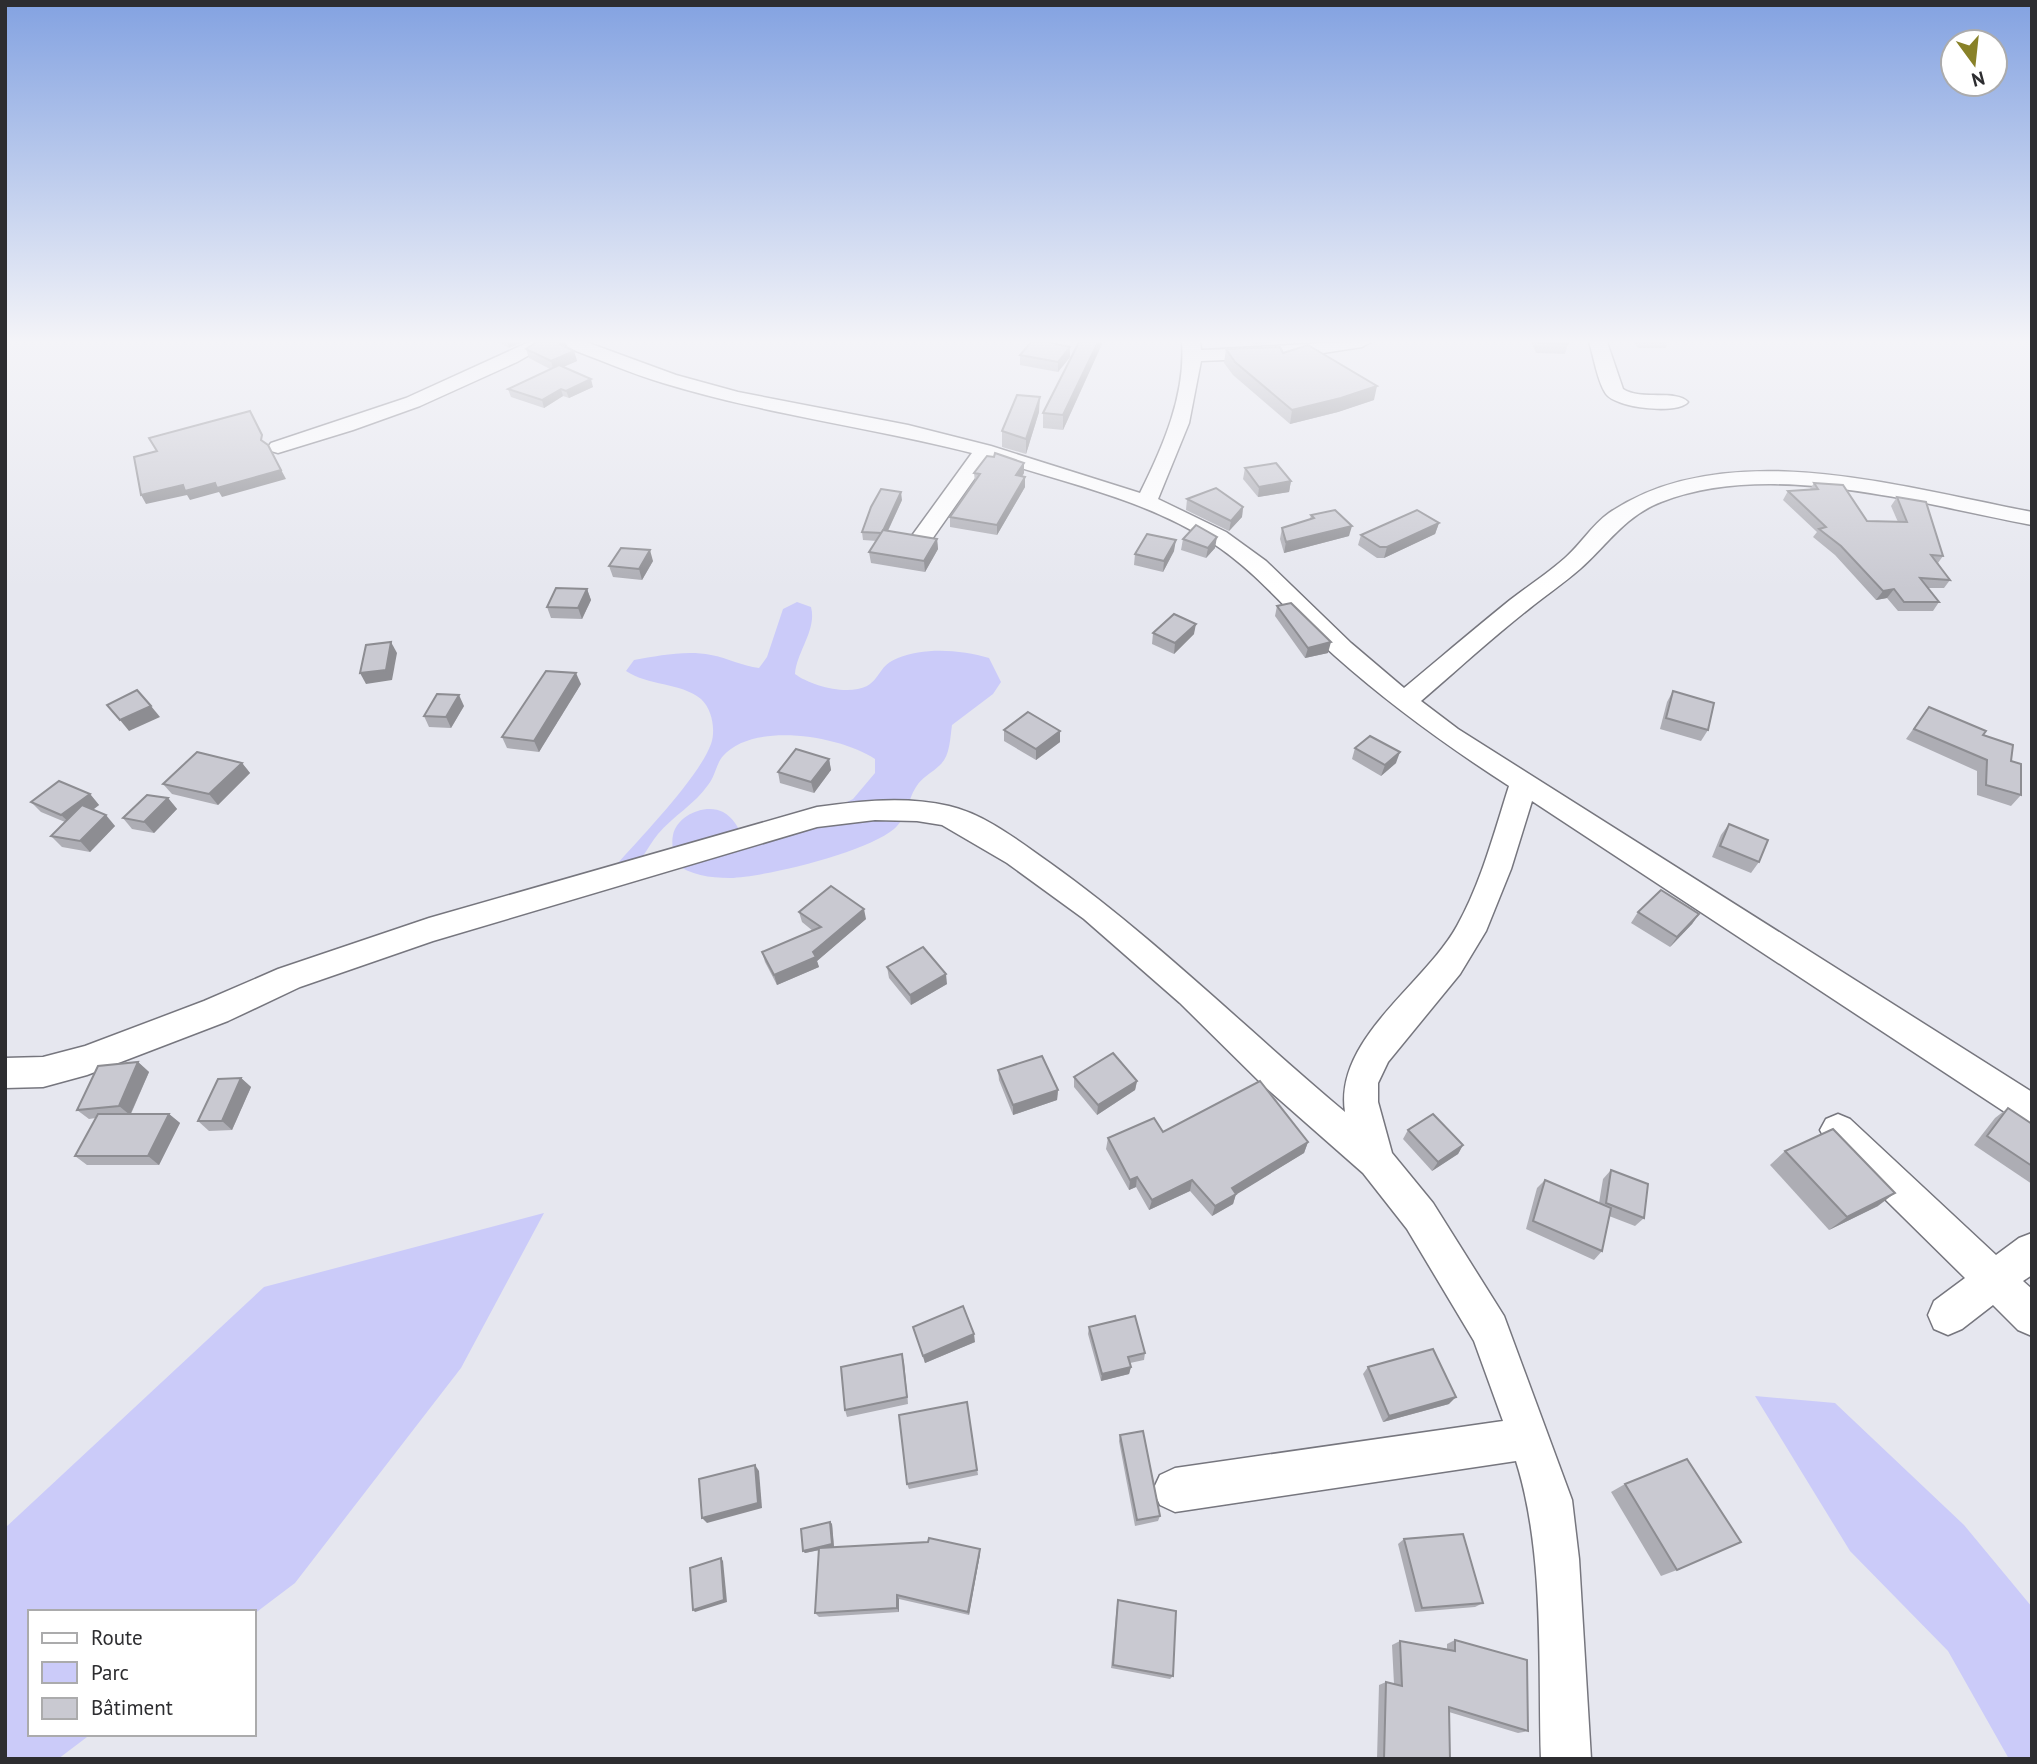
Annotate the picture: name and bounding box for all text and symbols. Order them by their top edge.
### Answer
north arrow [1939,28,2009,98]
text: N [1969,66,1988,93]
legend [28,1610,256,1736]
text: Route [91,1624,143,1651]
text: Parc [91,1659,129,1686]
text: Bâtiment [91,1694,173,1721]

